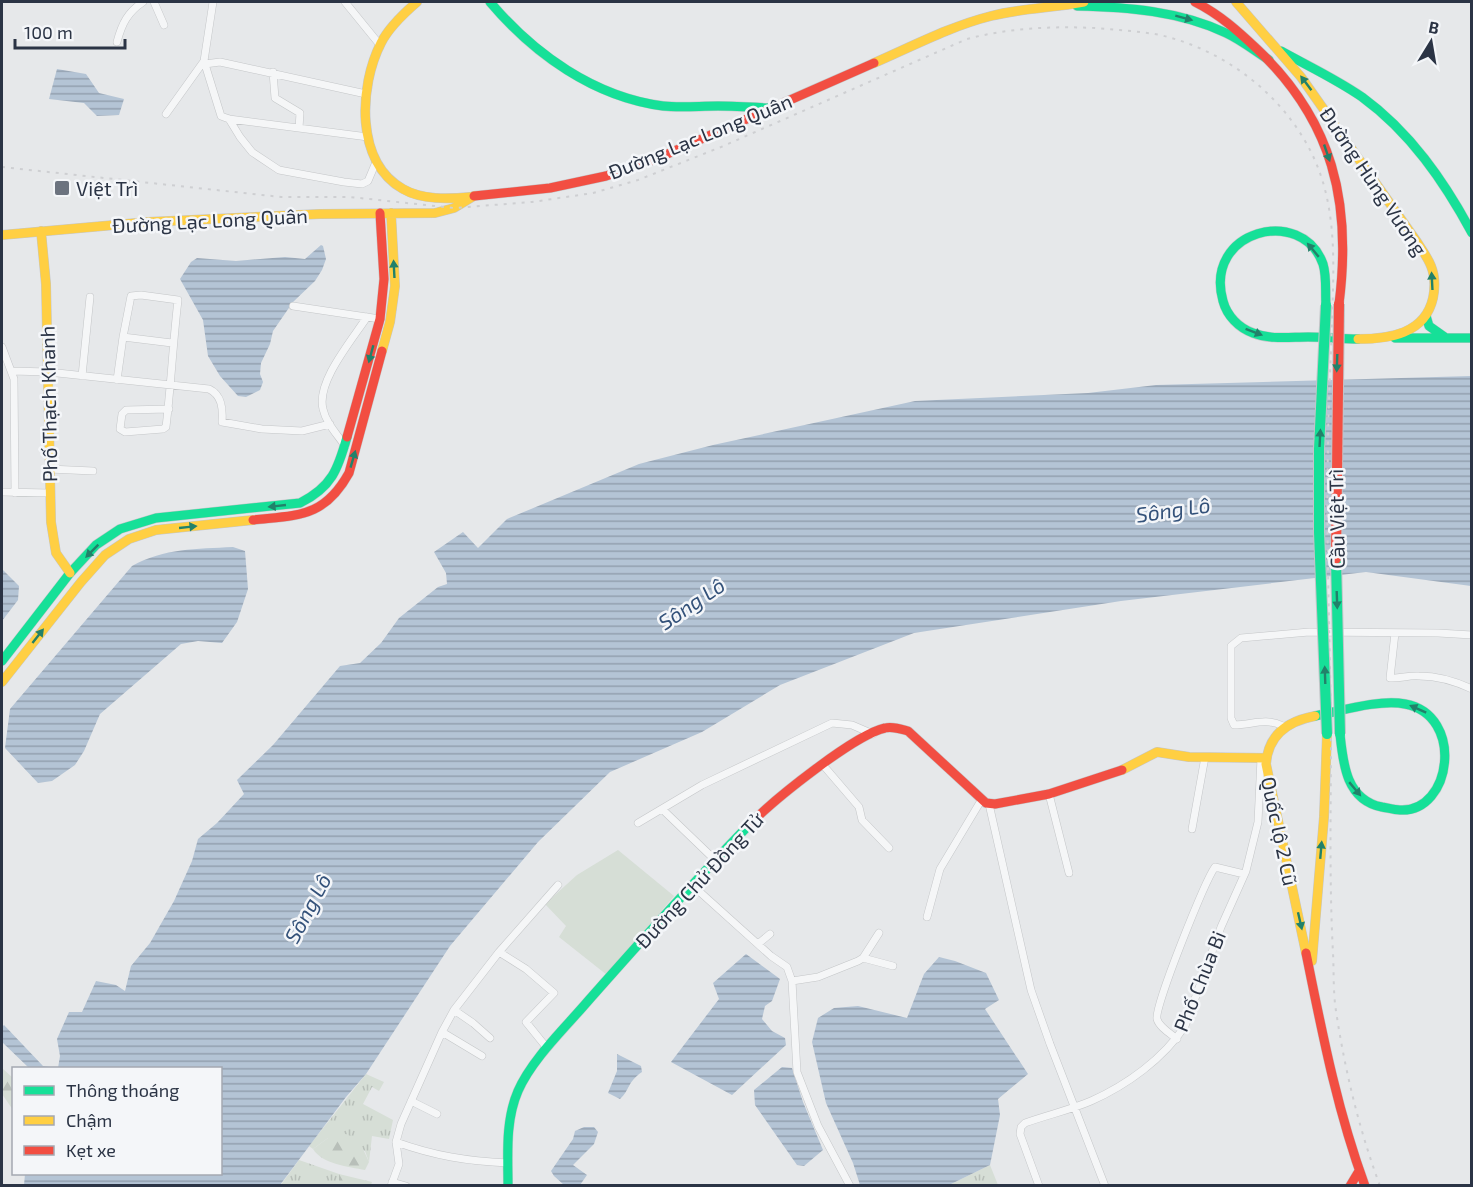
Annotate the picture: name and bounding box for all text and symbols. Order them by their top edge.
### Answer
scale bar [15,12,124,50]
north arrow [1401,12,1461,72]
one-way arrow [1175,14,1193,23]
text: B [1427,16,1441,37]
text: 100 m [24,21,73,43]
one-way arrow [1300,76,1312,91]
street label: Đường Lạc Long Quân [605,88,795,184]
street label: Đường Hùng Vương [1316,102,1432,260]
one-way arrow [1322,144,1332,162]
place label: Việt Trì [76,176,138,200]
marker: Việt Trì [53,179,71,197]
street label: Đường Lạc Long Quân [112,203,308,237]
one-way arrow [1307,243,1320,258]
one-way arrow [389,259,399,278]
one-way arrow [1428,272,1437,291]
street label: Phố Thạch Khanh [35,326,61,482]
one-way arrow [1245,328,1263,338]
one-way arrow [365,345,375,363]
one-way arrow [1332,353,1342,372]
one-way arrow [1315,429,1324,448]
one-way arrow [349,449,358,467]
street label: Cầu Việt Trì [1323,469,1349,569]
water label: Sông Lô [1134,491,1212,527]
one-way arrow [267,501,286,511]
one-way arrow [179,522,198,532]
one-way arrow [85,543,99,557]
water label: Sông Lô [653,572,729,634]
one-way arrow [1333,590,1342,609]
one-way arrow [31,629,43,644]
one-way arrow [1320,666,1329,685]
one-way arrow [1408,704,1426,714]
street label: Quốc lộ 2 Cũ [1257,774,1303,888]
one-way arrow [1349,781,1362,797]
street label: Đường Chử Đồng Tử [630,806,769,953]
one-way arrow [1316,840,1326,859]
water label: Sông Lô [278,869,336,947]
one-way arrow [1295,912,1305,931]
street label: Phố Chùa Bi [1168,927,1230,1035]
legend [12,1067,222,1175]
text: Thông thoáng [66,1079,179,1101]
text: Chậm [66,1109,112,1131]
text: Kẹt xe [66,1139,116,1161]

